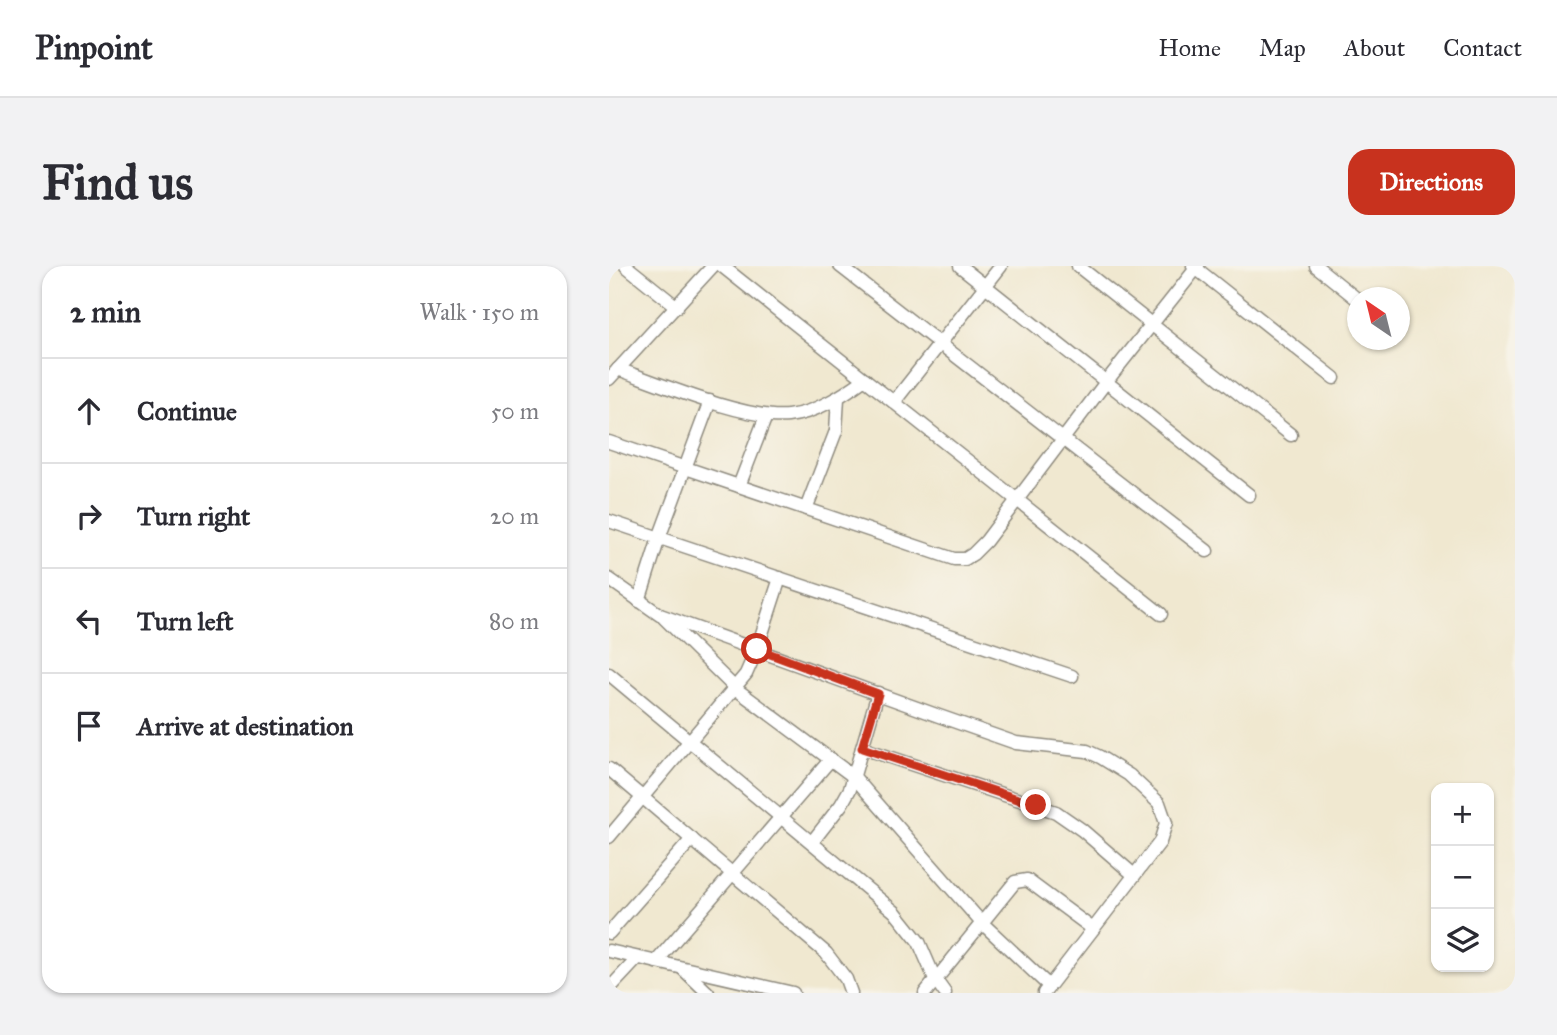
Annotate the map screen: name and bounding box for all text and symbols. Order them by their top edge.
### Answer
text: Pinpoint [35,28,153,68]
text: Home [1158,33,1221,63]
text: Map [1259,33,1306,63]
text: About [1344,33,1405,63]
text: Contact [1443,33,1522,63]
button: Directions [1348,149,1515,215]
text: Find us [42,153,193,212]
north arrow [1347,287,1410,350]
text: 2 min [70,294,141,330]
text: Walk · 150 m [419,298,539,326]
icon: ahead [70,392,108,430]
text: Continue [137,395,237,427]
text: 50 m [491,397,539,425]
icon: right [70,497,108,535]
text: Turn right [137,500,250,532]
text: 20 m [490,502,539,530]
icon: left [70,602,108,640]
text: Turn left [137,605,233,637]
text: 80 m [489,607,539,635]
route start [741,633,772,664]
icon: arrive [70,707,108,745]
text: Arrive at destination [137,710,354,742]
map controls [1431,783,1494,972]
button: + [1431,783,1494,846]
route end [1020,789,1051,820]
button: − [1431,846,1494,909]
button: layers [1431,909,1494,972]

